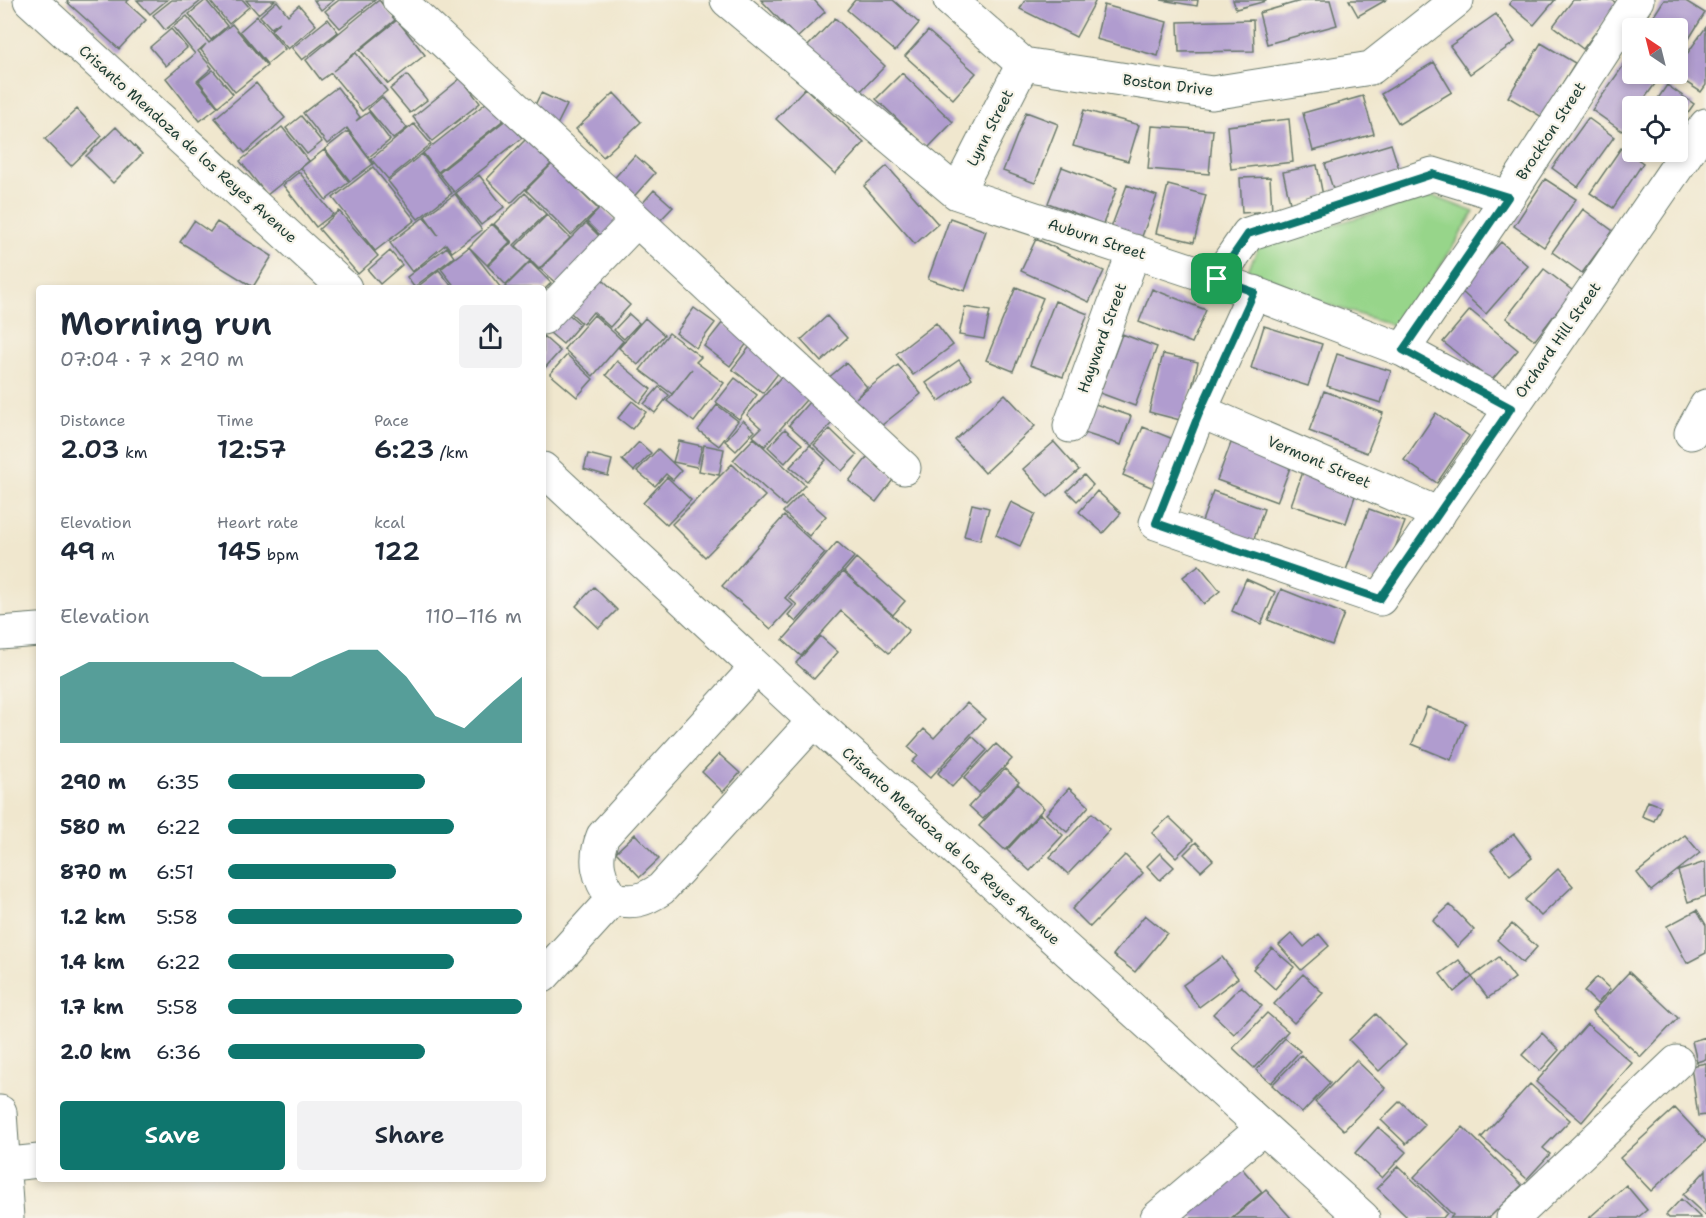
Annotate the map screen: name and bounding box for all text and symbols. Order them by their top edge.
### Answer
north arrow [1622,18,1688,84]
map controls [1622,18,1688,162]
street label: Crisanto Mendoza de los Reyes Avenue [75,41,301,247]
street label: Boston Drive [1122,70,1214,100]
street label: Brockton Street [1512,78,1590,184]
street label: Lynn Street [962,86,1018,170]
button: locate [1622,96,1688,162]
street label: Auburn Street [1045,214,1149,264]
pin [1191,253,1242,304]
icon: arrive [1200,262,1233,295]
street label: Orchard Hill Street [1511,278,1605,402]
street label: Hayward Street [1073,280,1131,396]
text: Morning run [60,301,272,346]
button: share [459,305,522,368]
text: 07:04 · 7 × 290 m [60,346,244,372]
text: Distance [60,410,126,431]
text: Time [217,410,254,431]
text: Pace [374,410,409,431]
text: 2.03 [60,431,119,466]
text: 12:57 [217,431,287,466]
text: 6:23 [374,431,434,466]
street label: Vermont Street [1264,431,1374,493]
text: km [119,442,148,463]
text: /km [434,442,468,463]
text: Elevation [60,512,132,533]
text: Heart rate [217,512,299,533]
text: kcal [374,512,405,533]
text: 49 [60,533,96,568]
text: 145 [217,533,261,568]
text: 122 [374,533,420,568]
text: m [96,544,115,565]
text: bpm [261,544,299,565]
text: Elevation [60,603,150,629]
text: 110–116 m [425,603,522,629]
street label: Crisanto Mendoza de los Reyes Avenue [838,743,1064,949]
text: 290 m [60,769,126,795]
text: 6:35 [156,769,199,795]
text: 580 m [60,814,125,840]
text: 6:22 [156,814,201,840]
text: 870 m [60,859,127,885]
text: 6:51 [156,859,194,885]
text: 1.2 km [60,904,126,930]
text: 5:58 [156,904,198,930]
text: 1.4 km [60,949,125,975]
text: 6:22 [156,949,201,975]
text: 1.7 km [60,994,124,1020]
text: 5:58 [156,994,198,1020]
text: 2.0 km [60,1039,131,1065]
text: 6:36 [156,1039,201,1065]
button: Save [60,1101,285,1170]
button: Share [297,1101,522,1170]

